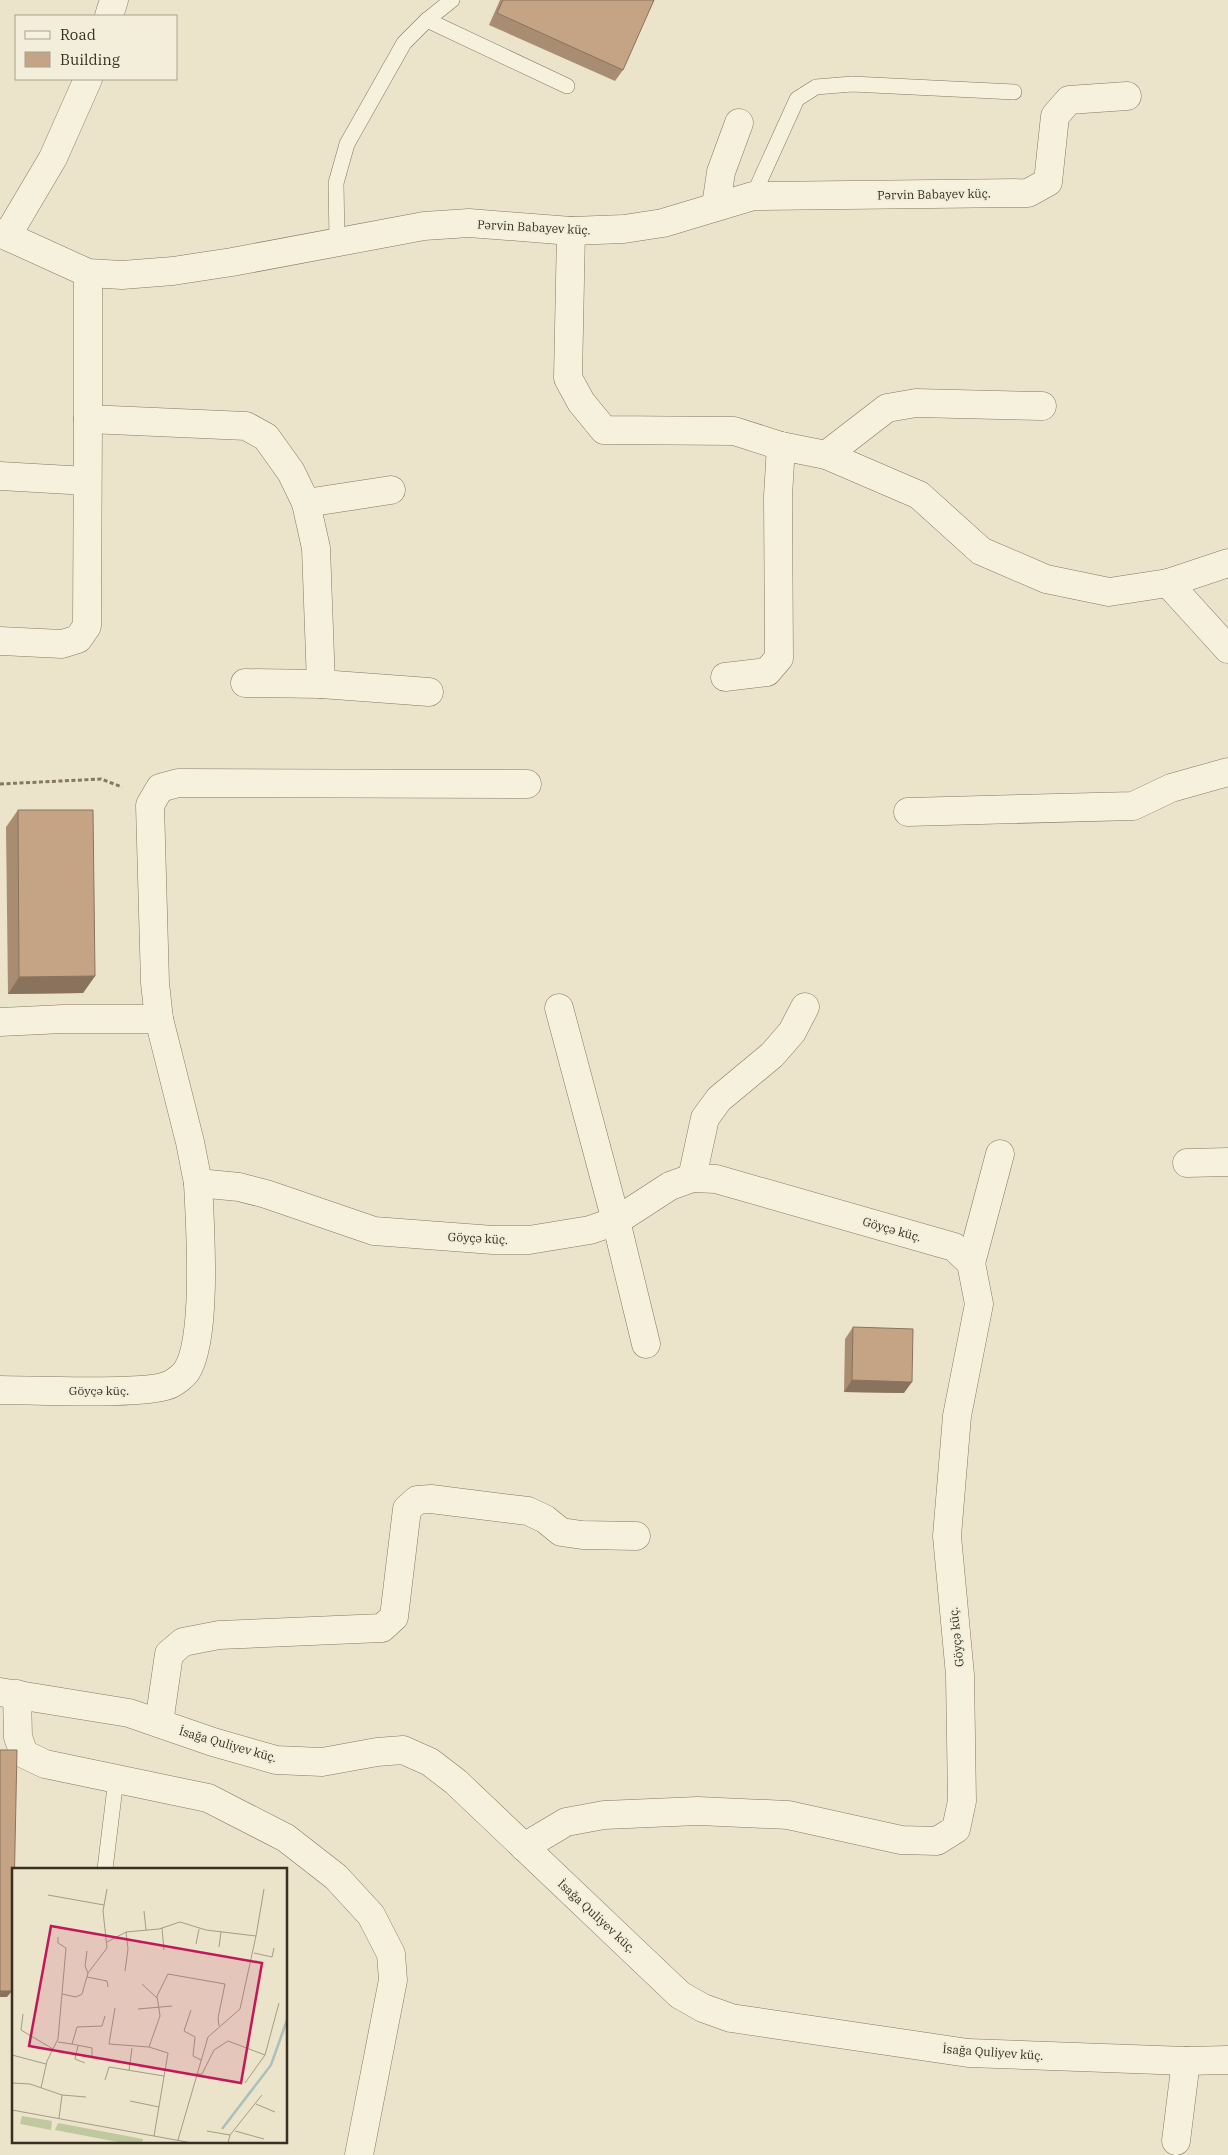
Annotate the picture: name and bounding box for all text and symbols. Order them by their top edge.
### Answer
legend [15,15,178,80]
text: Road [60,25,96,44]
text: Building [60,50,120,69]
street label: Pərvin Babayev küç. [877,186,991,202]
street label: Pərvin Babayev küç. [477,217,591,237]
street label: Göyçə küç. [861,1213,923,1245]
street label: Göyçə küç. [447,1229,509,1247]
street label: Göyçə küç. [69,1383,129,1398]
street label: Göyçə küç. [945,1606,967,1668]
street label: İsağa Quliyev küç. [177,1723,279,1765]
inset map [12,1868,288,2142]
street label: İsağa Quliyev küç. [555,1876,639,1956]
street label: İsağa Quliyev küç. [942,2041,1044,2063]

